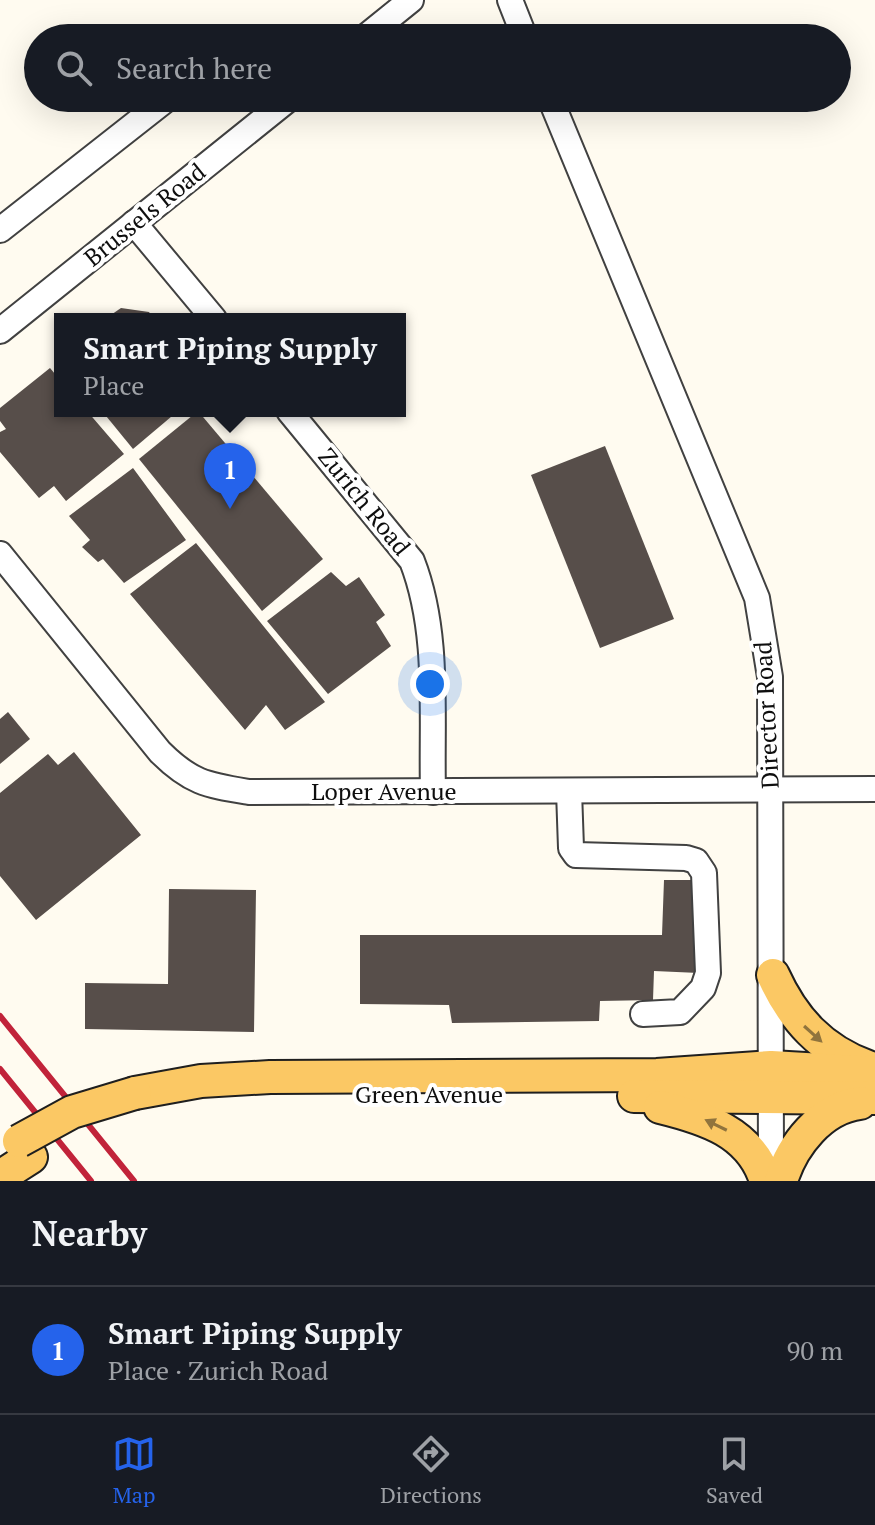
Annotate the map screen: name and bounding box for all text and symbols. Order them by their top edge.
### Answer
search box [24,24,851,112]
icon: search [52,46,96,90]
text: Search here [116,48,272,88]
street label: Brussels Road [77,155,212,273]
popup [54,313,406,417]
text: Smart Piping Supply [83,328,377,368]
text: Place [83,368,144,402]
street label: Zurich Road [312,441,418,562]
pin: 1 [204,443,256,509]
street label: Director Road [746,641,786,790]
your location [410,664,450,704]
street label: Loper Avenue [311,775,457,807]
one-way arrow [803,1025,822,1043]
street label: Green Avenue [355,1078,503,1110]
one-way arrow [704,1118,727,1132]
text: Nearby [32,1211,147,1256]
text: Smart Piping Supply [108,1313,402,1353]
text: 1 [51,1333,65,1367]
text: 90 m [787,1333,843,1367]
text: Place · Zurich Road [108,1353,328,1387]
tab: Map [112,1432,156,1509]
tab: Directions [380,1432,482,1509]
tab: Saved [706,1432,763,1509]

